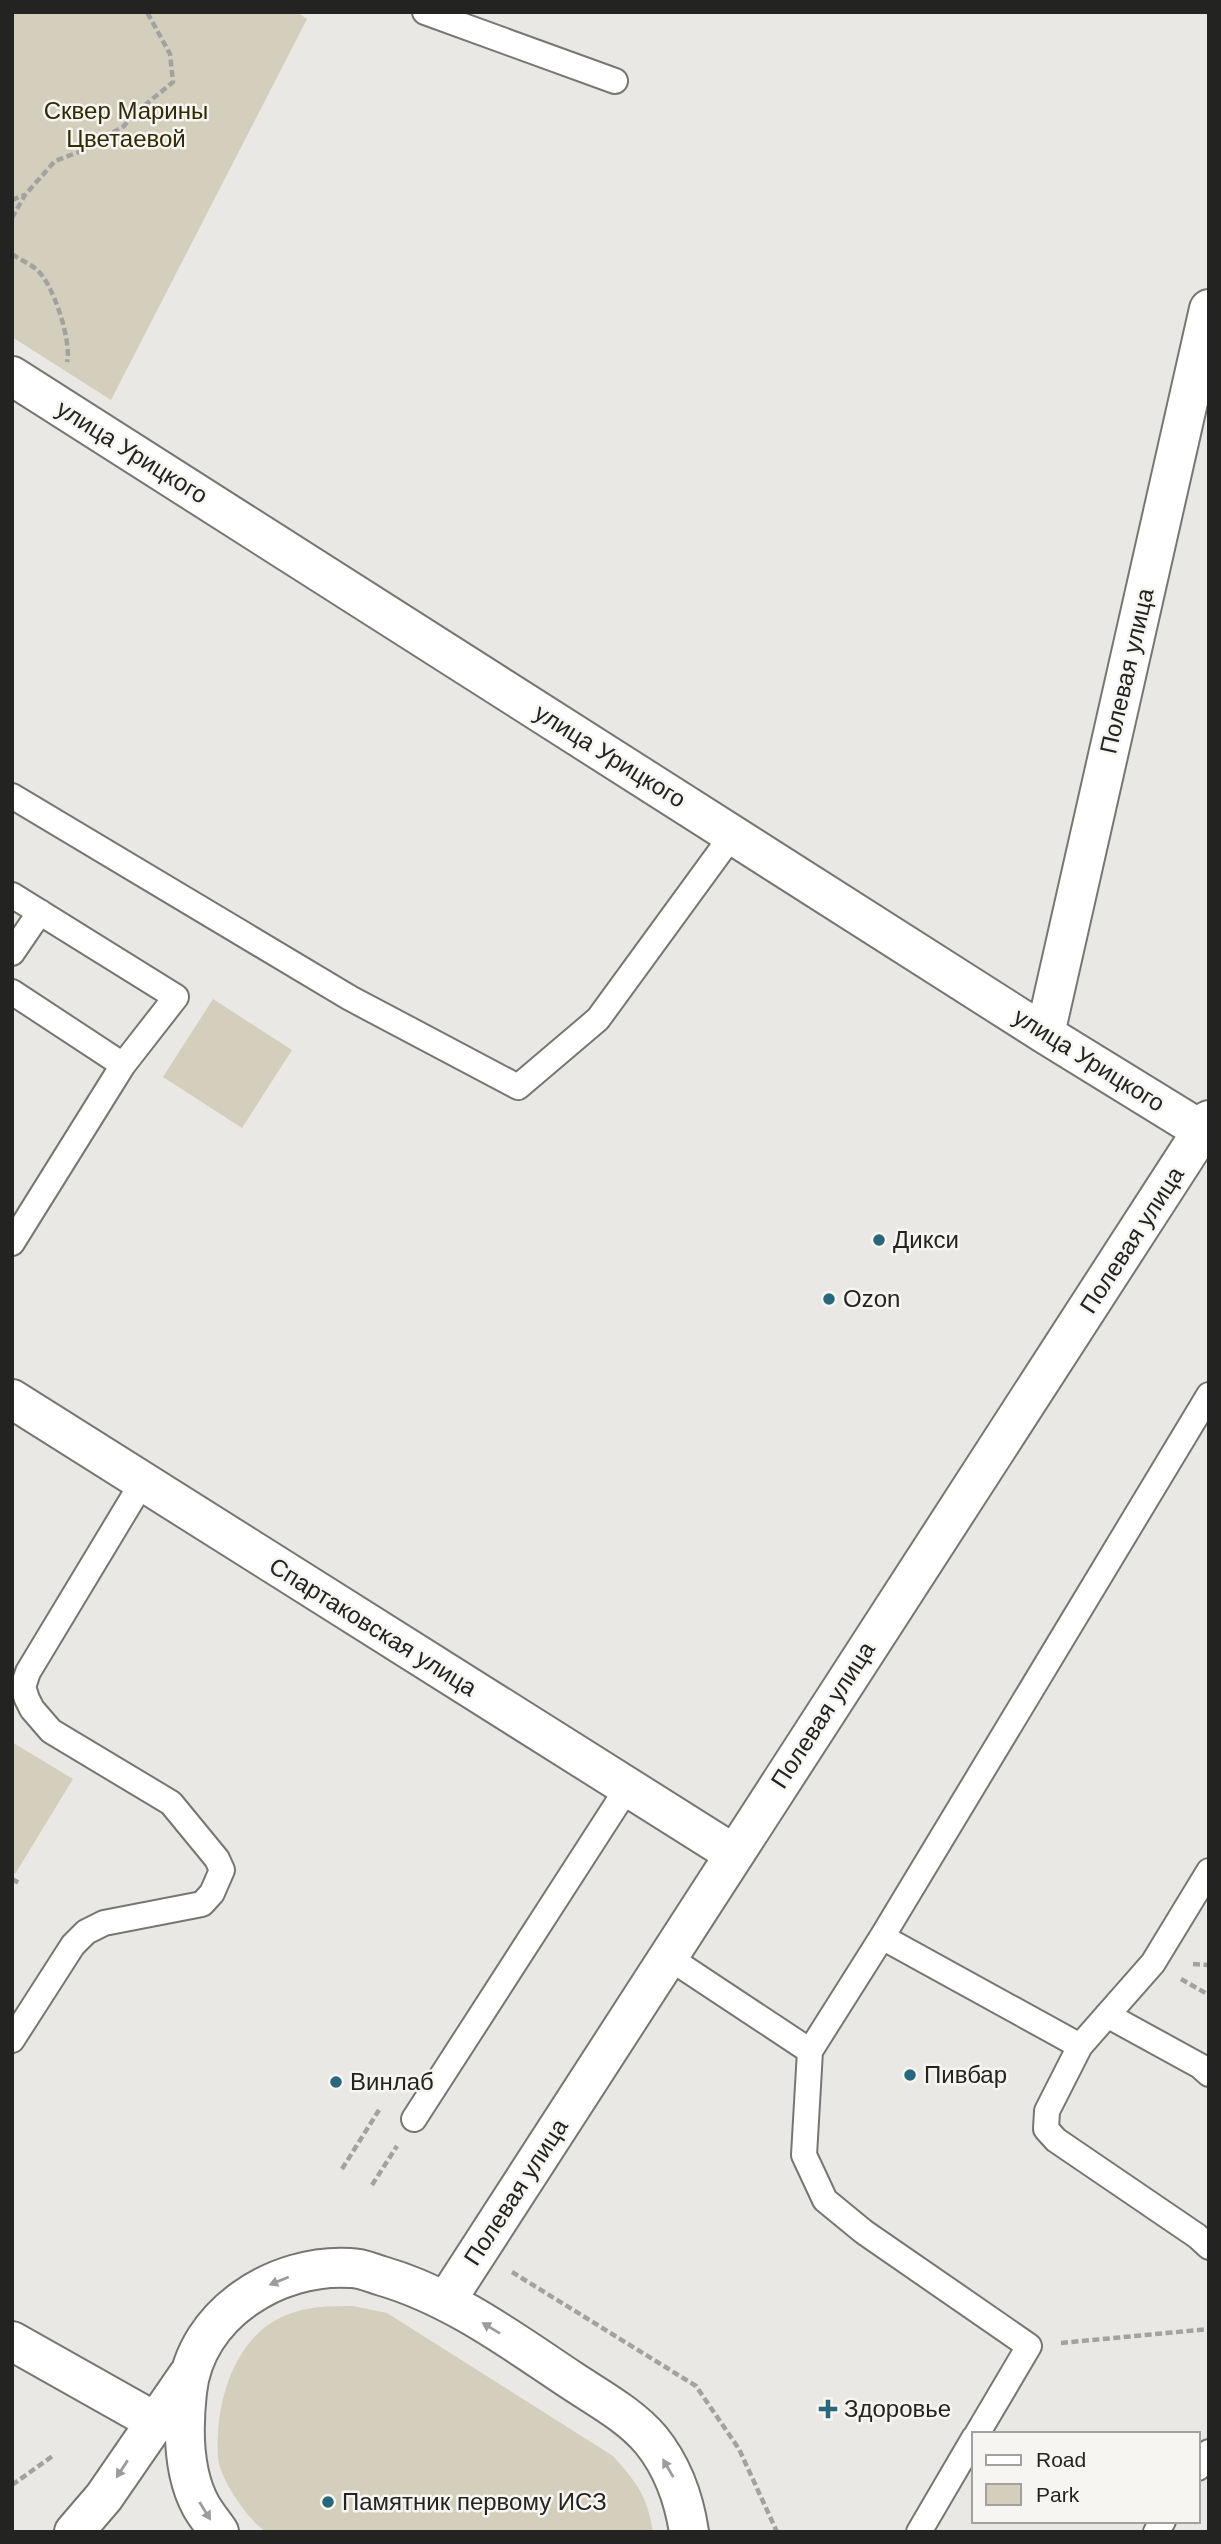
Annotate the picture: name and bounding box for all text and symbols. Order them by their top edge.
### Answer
park label: Сквер Марины Цветаевой [44,97,208,152]
street label: улица Урицкого [52,394,213,509]
street label: Полевая улица [1094,585,1159,756]
street label: улица Урицкого [530,698,691,813]
street label: улица Урицкого [1009,1002,1170,1117]
street label: Полевая улица [1074,1161,1189,1318]
place label: Дикси [893,1226,959,1253]
marker: Дикси [871,1232,887,1248]
place label: Ozon [843,1285,900,1312]
marker: Ozon [821,1291,837,1307]
street label: Спартаковская улица [265,1552,482,1702]
street label: Полевая улица [765,1636,880,1793]
place label: Пивбар [924,2061,1007,2088]
marker: Пивбар [902,2067,918,2083]
place label: Винлаб [350,2068,434,2095]
marker: Винлаб [328,2074,344,2090]
street label: Полевая улица [458,2113,573,2270]
one-way arrow [269,2275,290,2286]
one-way arrow [482,2322,501,2334]
place label: Здоровье [844,2395,951,2422]
marker: Здоровье [818,2399,838,2419]
legend [972,2432,1200,2523]
text: Road [1036,2448,1086,2471]
one-way arrow [661,2458,674,2477]
one-way arrow [116,2460,129,2479]
text: Park [1036,2483,1080,2506]
place label: Памятник первому ИСЗ [342,2488,607,2515]
marker: Памятник первому ИСЗ [320,2494,336,2510]
one-way arrow [199,2501,212,2520]

